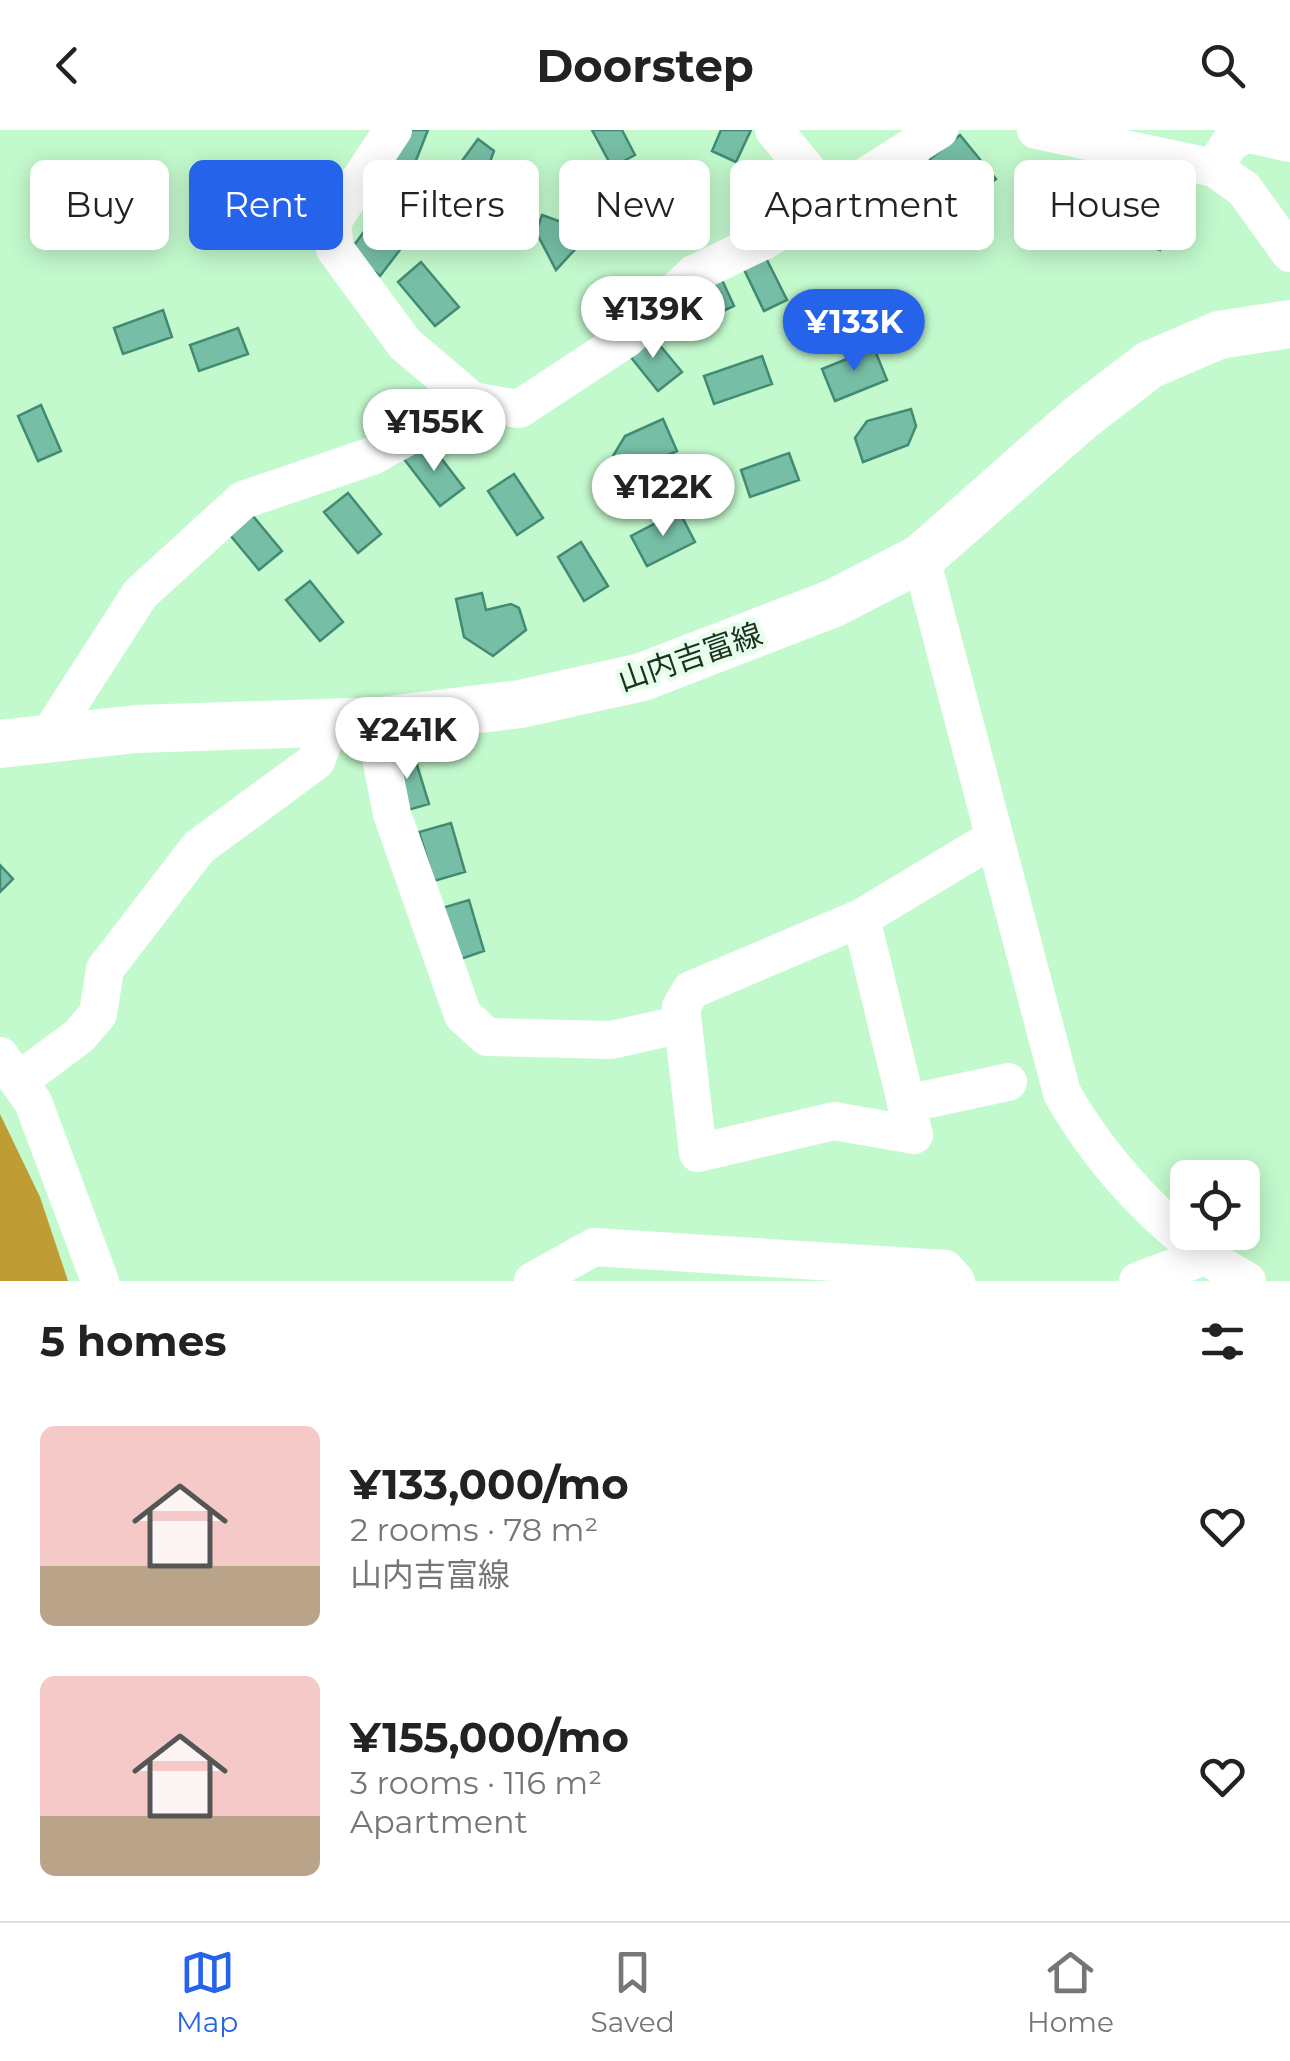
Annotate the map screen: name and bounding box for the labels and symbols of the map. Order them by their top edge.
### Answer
pin: ¥139K [583,276,723,361]
pin: ¥133K [784,289,924,374]
pin: ¥155K [364,389,504,474]
pin: ¥122K [593,454,733,539]
street label: 山内吉富線 [613,615,767,699]
pin: ¥241K [337,697,477,782]

